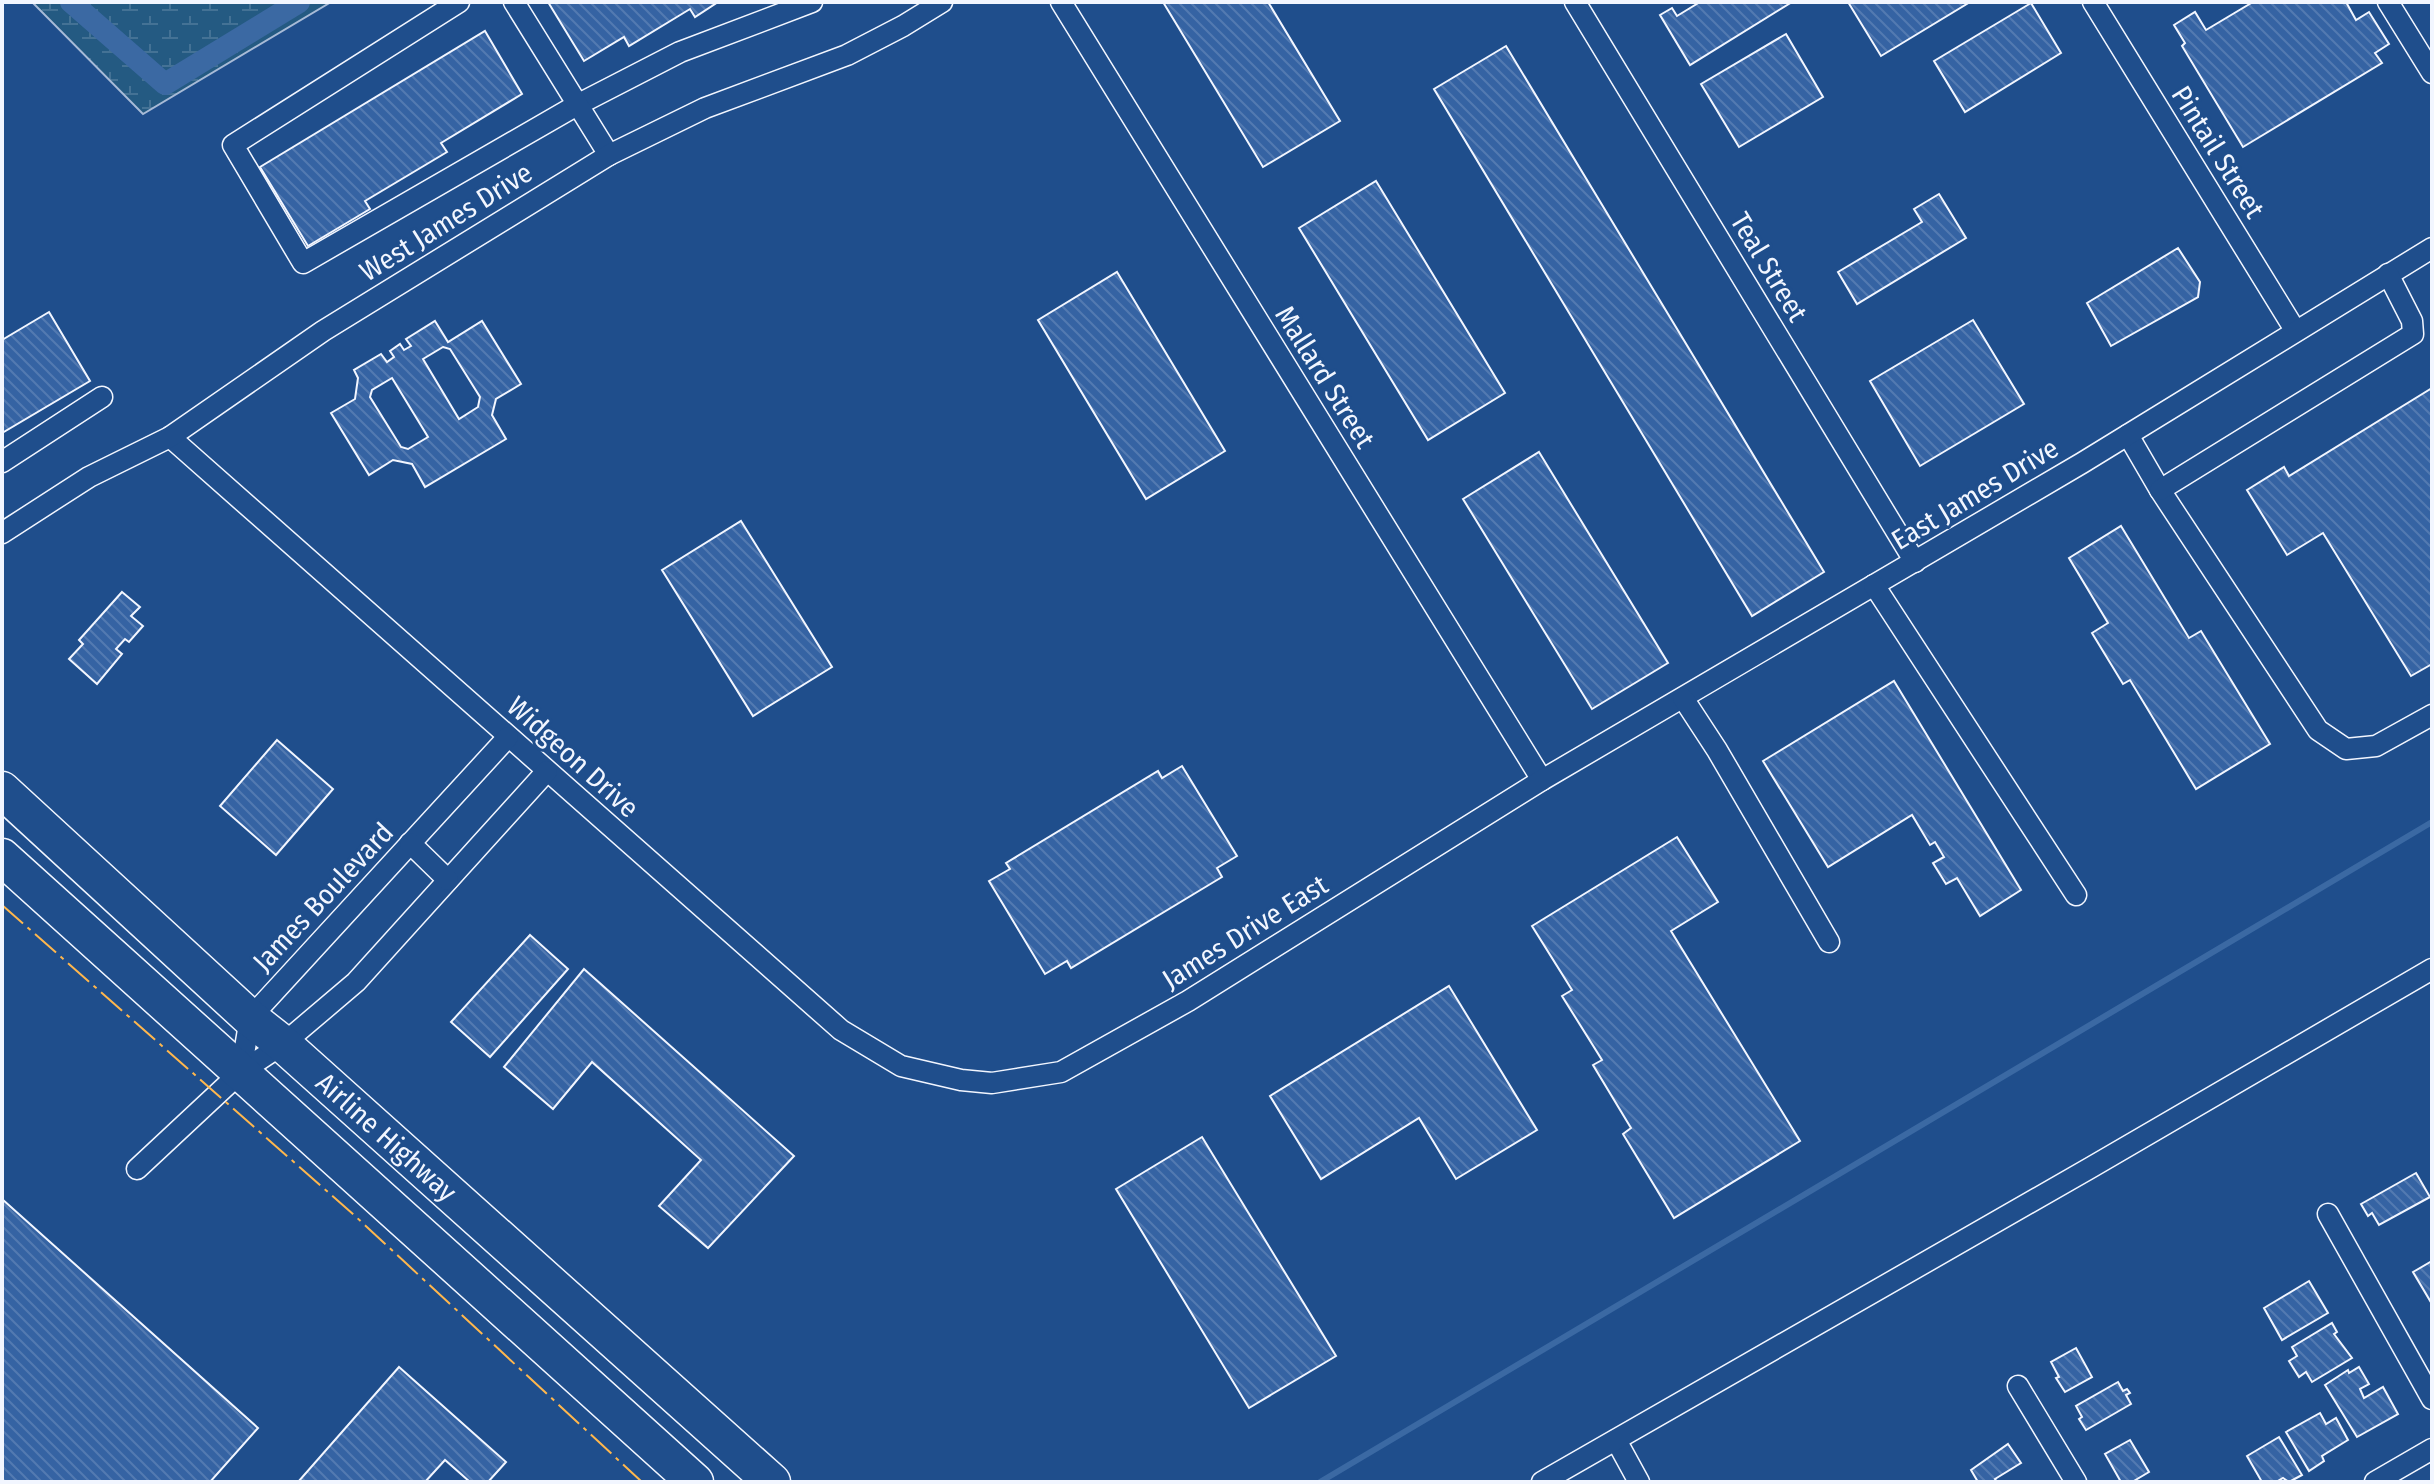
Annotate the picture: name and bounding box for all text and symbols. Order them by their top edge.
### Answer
street label: Pintail Street [2165,80,2272,225]
street label: West James Drive [354,156,538,288]
street label: Teal Street [1724,207,1815,328]
street label: Mallard Street [1268,300,1382,455]
street label: East James Drive [1886,431,2064,557]
street label: Widgeon Drive [501,690,645,824]
street label: James Boulevard [246,816,400,978]
street label: James Drive East [1156,868,1334,996]
street label: Airline Highway [310,1065,464,1208]

